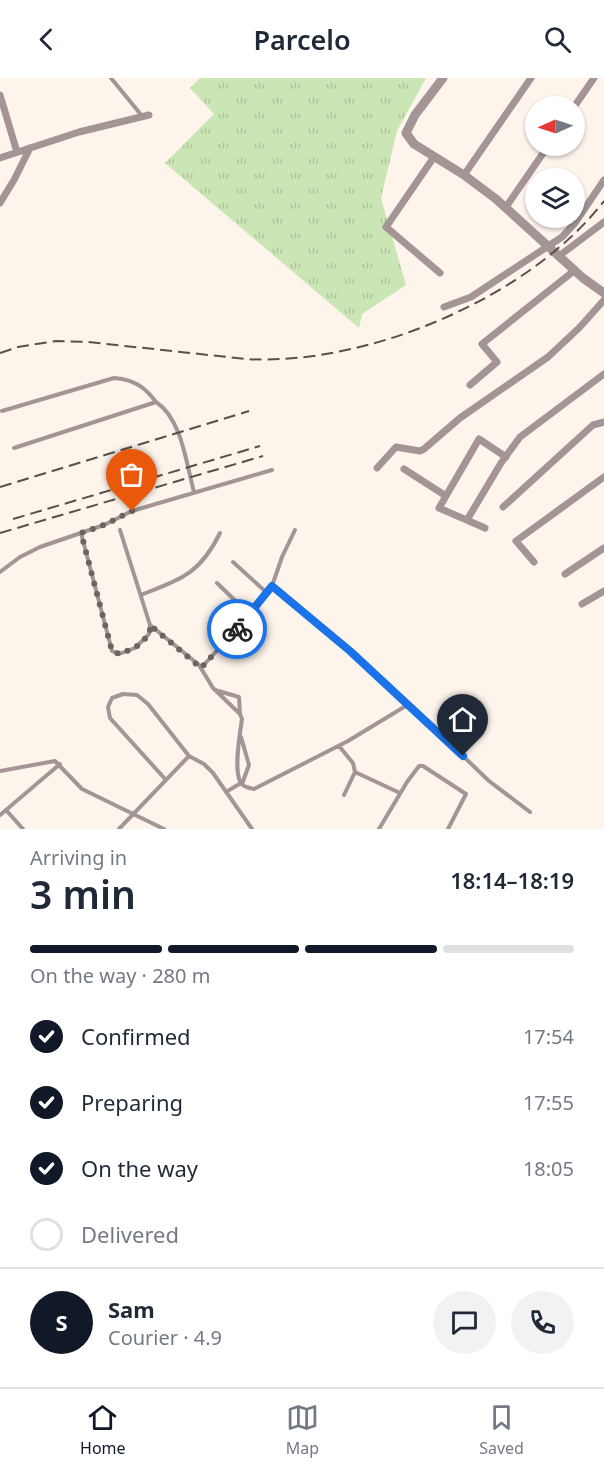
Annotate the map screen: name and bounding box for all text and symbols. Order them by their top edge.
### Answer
text: Parcelo [253,21,351,58]
icon: back [30,23,63,56]
icon: search [541,23,574,56]
north arrow [525,96,585,156]
map controls [525,96,585,228]
button: layers [525,168,585,228]
pin [106,449,157,511]
icon: bag [115,458,148,491]
courier [207,599,267,659]
icon: bike [221,613,254,646]
pin [437,694,488,756]
icon: home [446,703,479,736]
text: Arriving in [30,844,127,871]
text: 18:14–18:19 [450,865,574,895]
text: 3 min [30,867,136,920]
text: On the way · 280 m [30,962,210,989]
icon: check [30,1020,63,1053]
text: Confirmed [81,1021,191,1051]
text: 17:54 [523,1023,574,1050]
icon: check [30,1086,63,1119]
text: Preparing [81,1087,183,1117]
text: 17:55 [523,1089,574,1116]
icon: check [30,1152,63,1185]
text: On the way [81,1153,198,1183]
text: 18:05 [523,1155,574,1182]
text: Delivered [81,1219,179,1249]
button: chat [433,1291,496,1354]
button: phone [511,1291,574,1354]
text: Sam [108,1294,155,1324]
text: S [55,1307,68,1337]
text: Courier · 4.9 [108,1324,222,1351]
tab: Home [80,1401,126,1459]
tab: Map [286,1401,319,1459]
tab: Saved [479,1401,524,1459]

